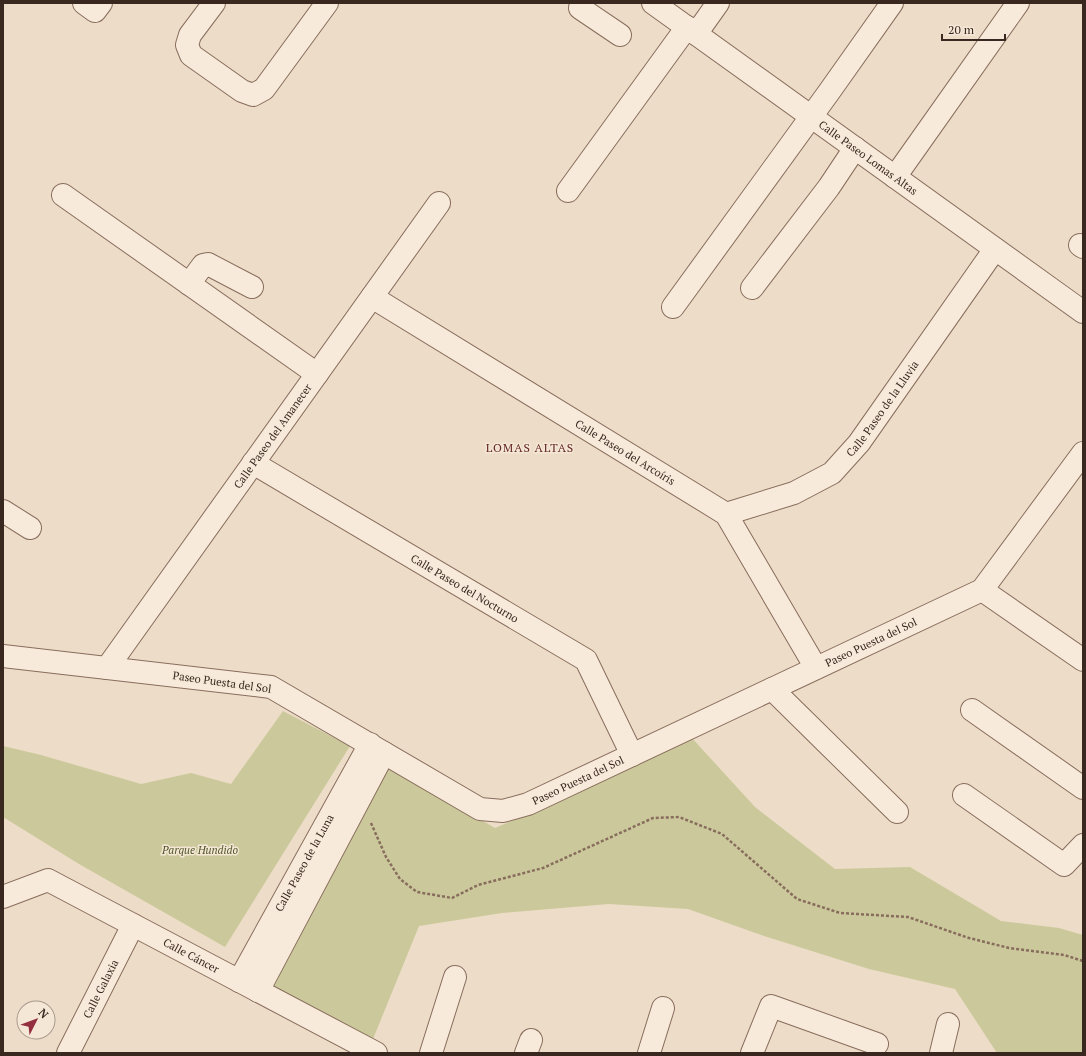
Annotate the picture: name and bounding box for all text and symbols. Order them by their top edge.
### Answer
scale bar [942,16,1005,42]
text: 20 m [948,22,975,37]
street label: Calle Paseo Lomas Altas [816,117,921,198]
street label: Calle Paseo de la Lluvia [843,358,922,459]
street label: Calle Paseo del Amanecer [230,380,315,491]
street label: Calle Paseo del Arcoíris [573,416,678,488]
district label: LOMAS ALTAS [486,440,574,455]
street label: Calle Paseo del Nocturno [408,551,521,626]
street label: Paseo Puesta del Sol [823,615,919,670]
street label: Paseo Puesta del Sol [172,668,272,696]
street label: Paseo Puesta del Sol [530,753,626,808]
street label: Calle Paseo de la Luna [272,811,337,914]
park label: Parque Hundido [161,843,238,857]
street label: Calle Cáncer [161,935,222,976]
street label: Calle Galaxia [80,957,122,1021]
north arrow [16,1000,56,1040]
text: N [35,1006,52,1022]

